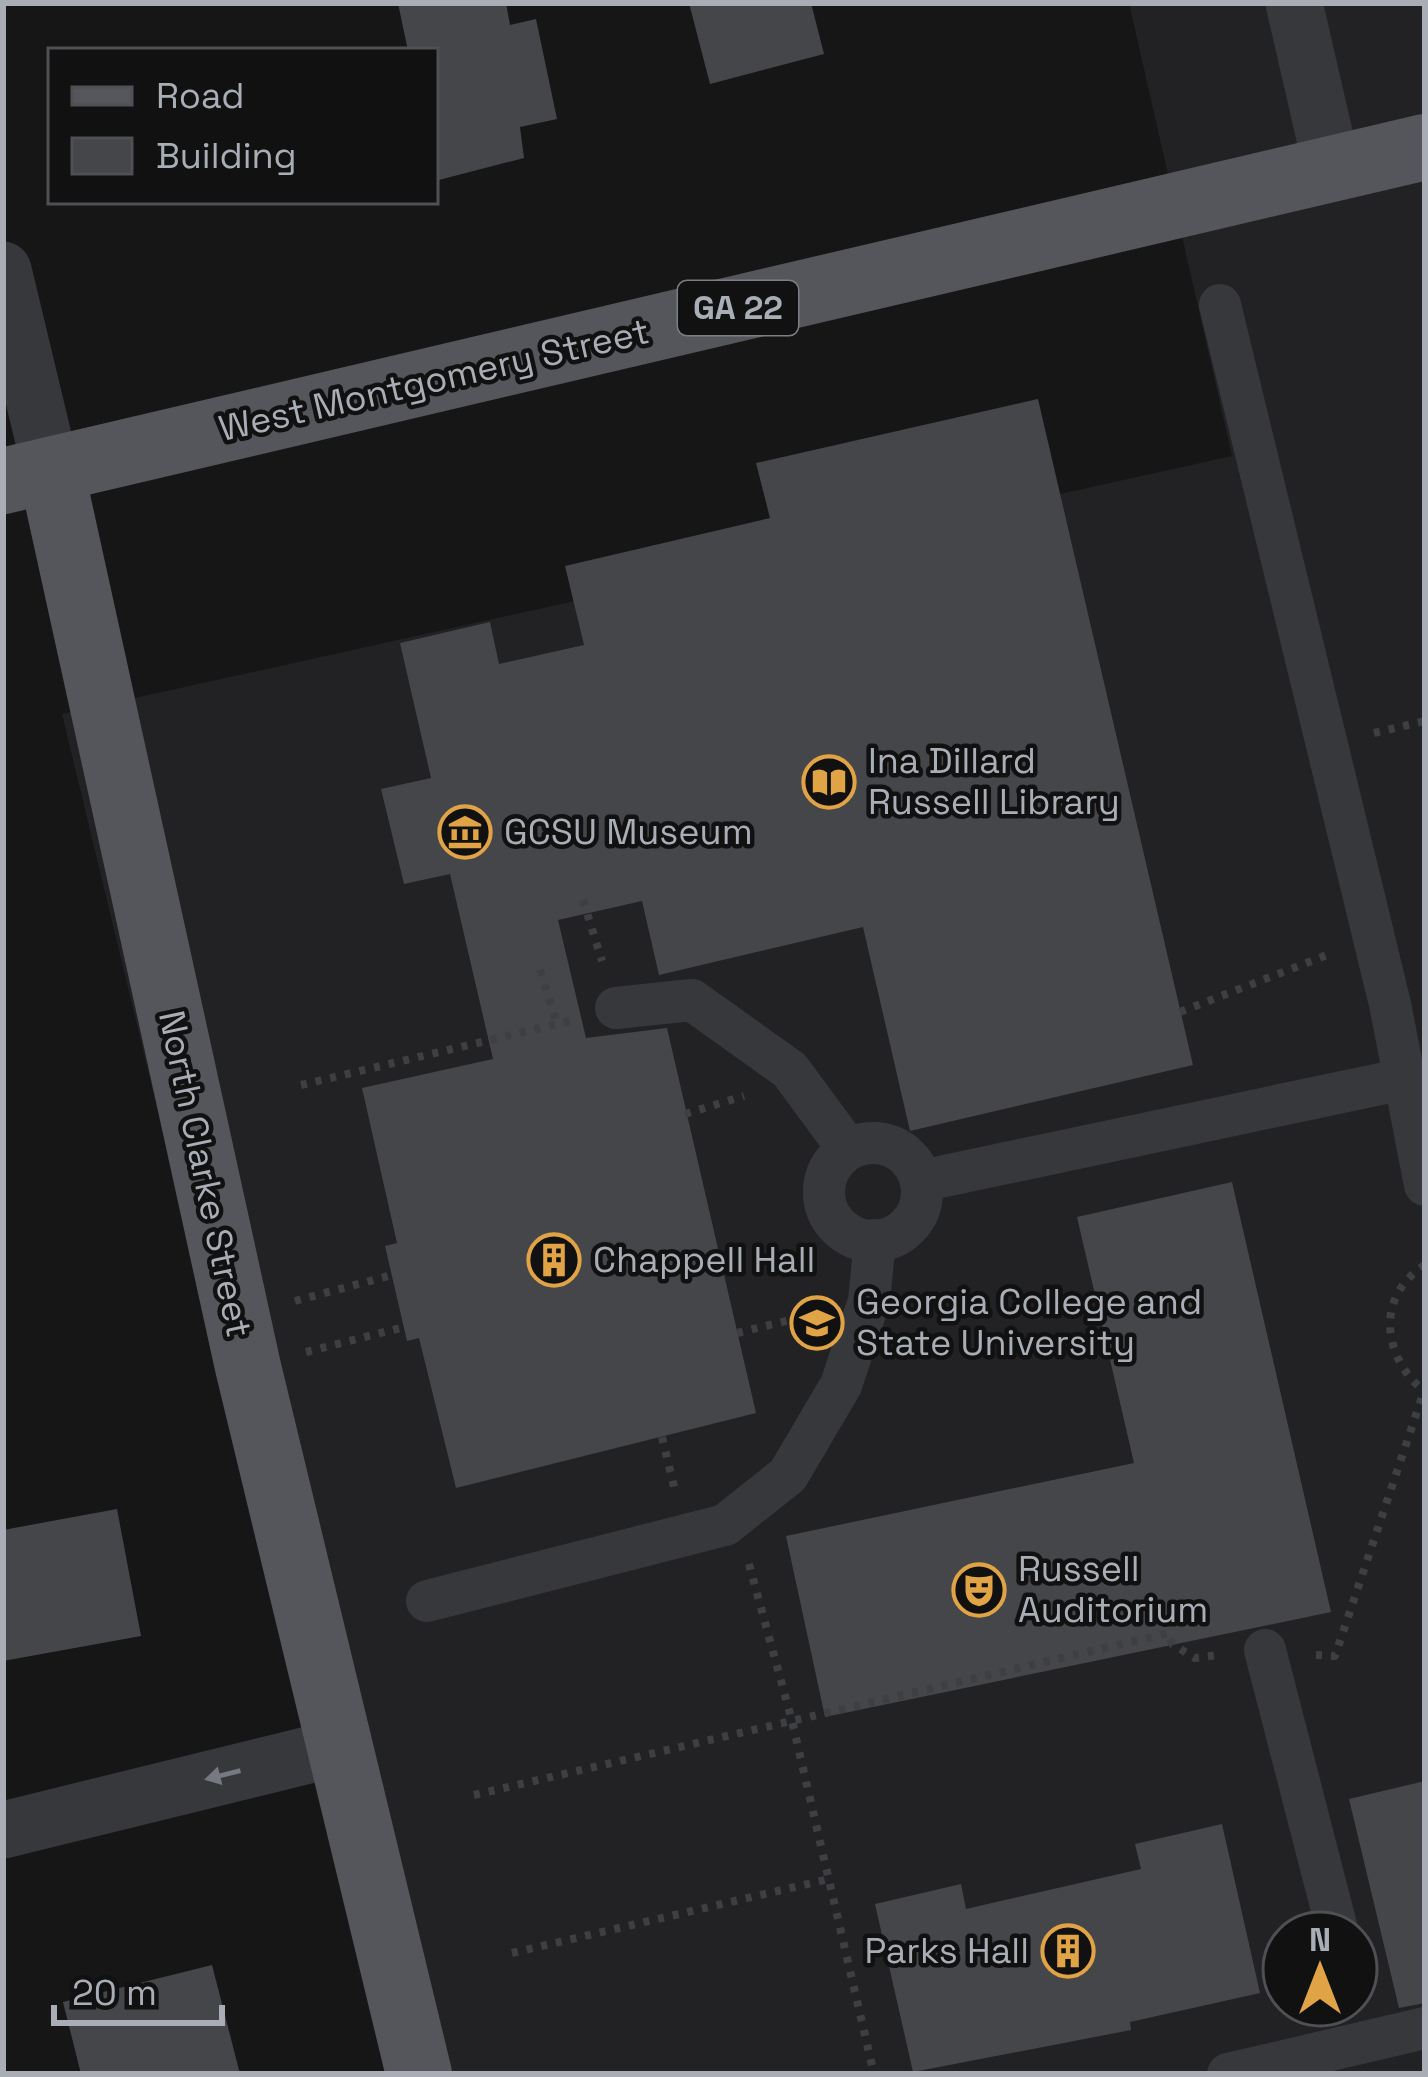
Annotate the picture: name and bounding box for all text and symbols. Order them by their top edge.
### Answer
legend [48,48,438,204]
text: Road [156,73,244,119]
text: Building [156,133,297,179]
road number: GA 22 [678,281,798,335]
street label: West Montgomery Street [214,308,654,452]
place label: Ina Dillard Russell Library [868,738,1120,825]
library icon: Ina Dillard Russell Library [801,754,857,810]
museum icon: GCSU Museum [437,804,493,860]
place label: GCSU Museum [504,809,753,855]
street label: North Clarke Street [148,1006,262,1342]
building icon: Chappell Hall [526,1232,582,1288]
place label: Chappell Hall [593,1237,815,1283]
place label: Georgia College and State University [856,1279,1202,1366]
school or university icon: Georgia College and State University [789,1295,845,1351]
place label: Russell Auditorium [1018,1546,1208,1633]
theatre icon: Russell Auditorium [951,1562,1007,1618]
one-way arrow [205,1766,242,1785]
north arrow [1260,1909,1380,2029]
text: N [1309,1919,1331,1961]
building icon: Parks Hall [1040,1923,1096,1979]
place label: Parks Hall [864,1928,1029,1974]
scale bar [54,1951,222,2025]
text: 20 m [72,1970,157,2016]

